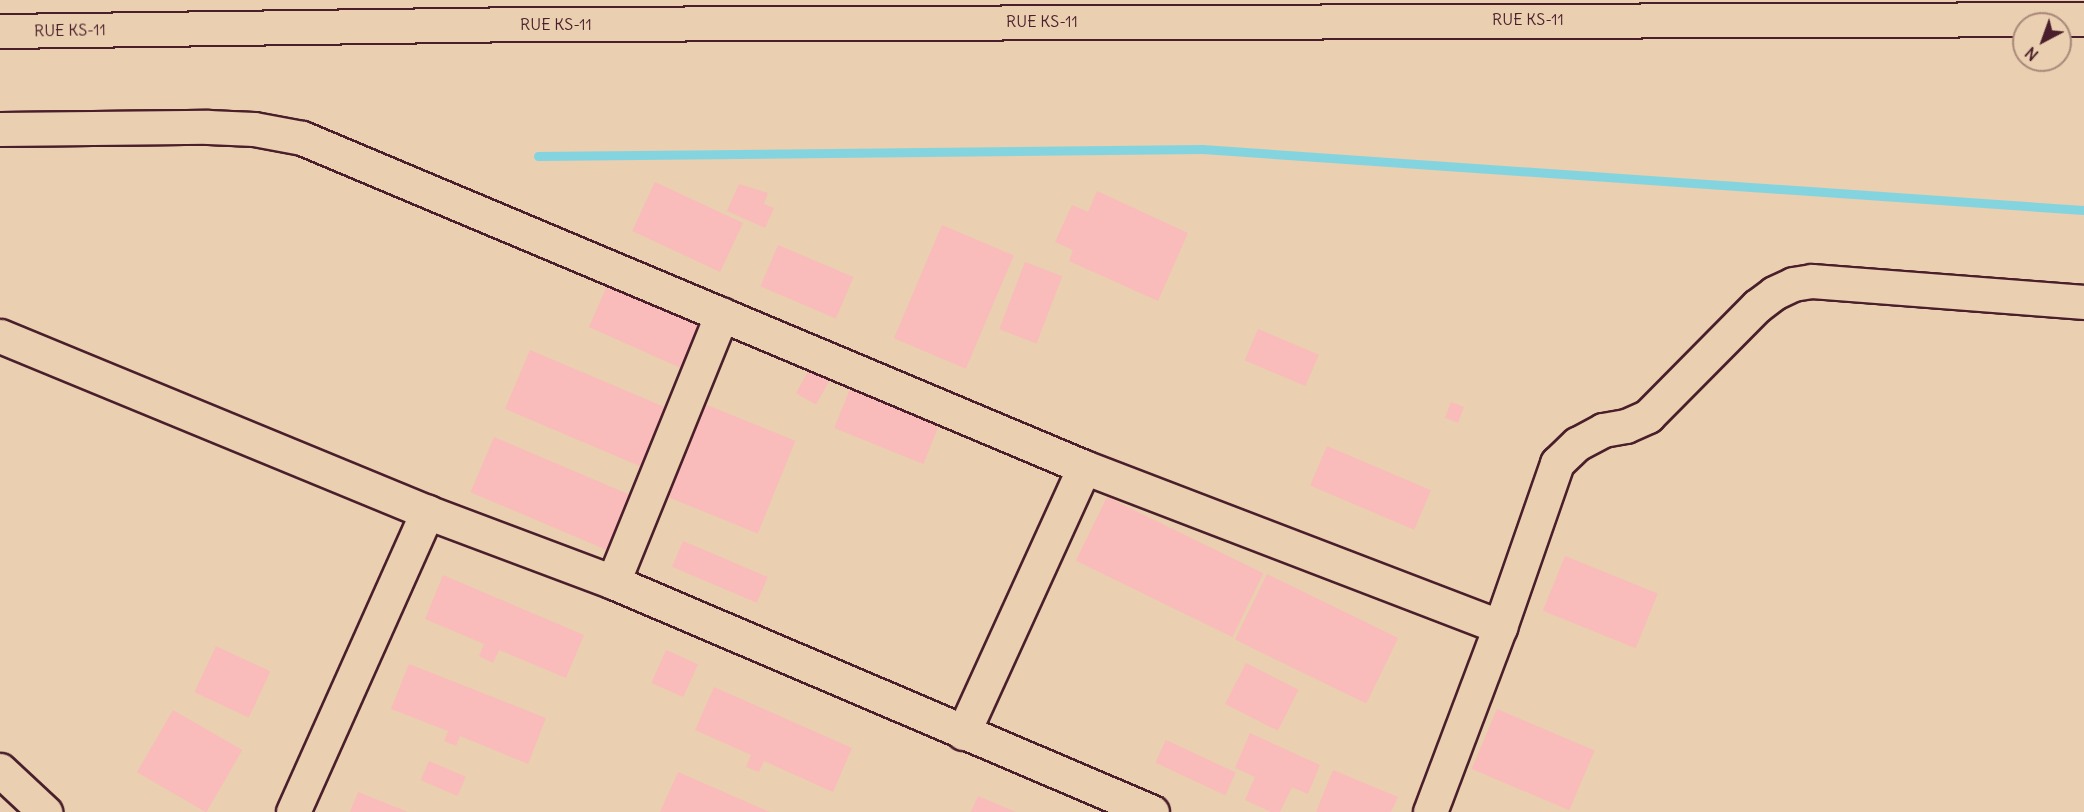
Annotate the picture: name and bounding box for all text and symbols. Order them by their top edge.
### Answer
street label: RUE KS-11 [1492,9,1564,29]
street label: RUE KS-11 [1006,11,1078,31]
north arrow [2012,12,2072,72]
street label: RUE KS-11 [520,14,592,34]
street label: RUE KS-11 [34,20,106,40]
text: N [2021,43,2042,65]

